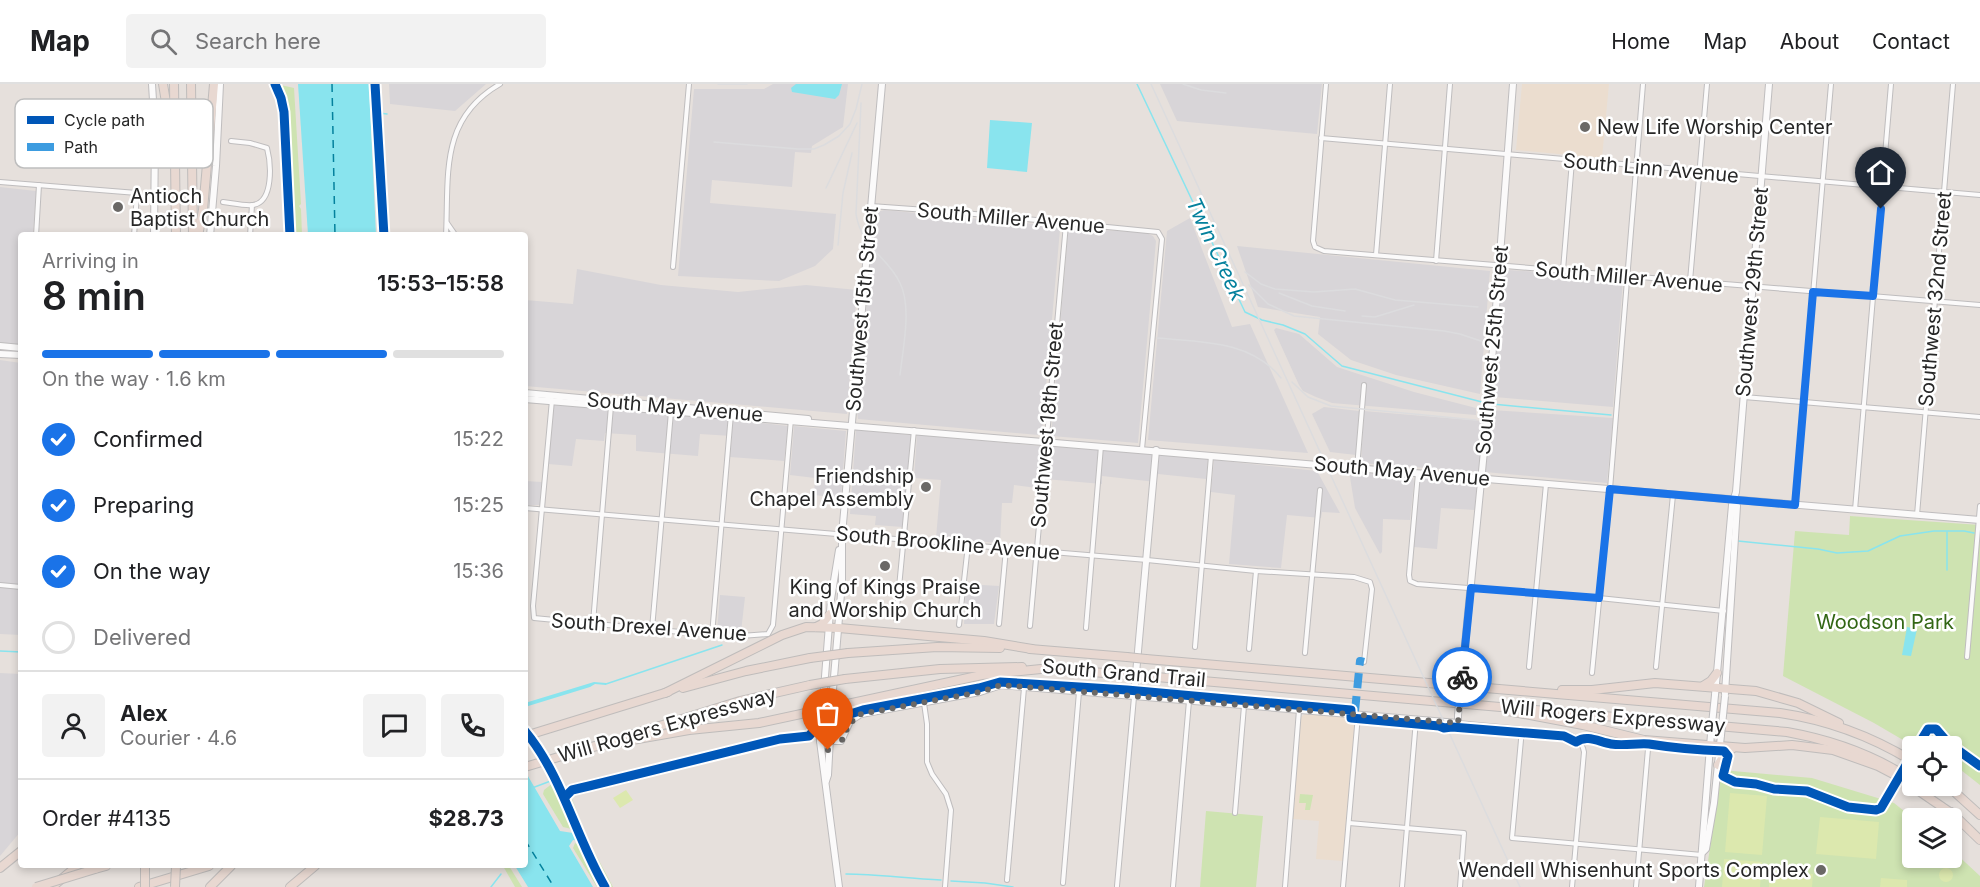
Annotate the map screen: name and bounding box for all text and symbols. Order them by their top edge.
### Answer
search box [126,14,546,68]
text: Map [30,24,90,58]
icon: search [147,25,180,58]
text: Search here [195,28,321,54]
text: Home [1611,29,1670,54]
text: Map [1703,29,1747,54]
text: About [1780,29,1839,54]
text: Contact [1872,29,1950,54]
legend [15,99,213,168]
text: Cycle path [64,110,145,130]
place label: New Life Worship Center [1597,115,1833,139]
marker: New Life Worship Center [1578,120,1592,134]
text: Path [64,137,98,157]
pin [1855,147,1906,209]
street label: South Linn Avenue [1562,148,1740,188]
icon: home [1864,156,1897,189]
place label: Antioch Baptist Church [130,184,269,231]
street label: Southwest 29th Street [1731,186,1773,398]
street label: Southwest 32nd Street [1914,190,1956,408]
water label: Twin Creek [1181,193,1251,305]
street label: South Miller Avenue [916,198,1106,238]
marker: Antioch Baptist Church [111,200,125,214]
street label: Southwest 15th Street [841,205,883,413]
street label: Southwest 25th Street [1471,244,1513,456]
text: Arriving in [42,249,139,273]
street label: South Miller Avenue [1534,257,1724,297]
text: 15:53–15:58 [377,270,504,296]
text: 8 min [42,272,146,319]
street label: Southwest 18th Street [1026,321,1068,529]
text: On the way · 1.6 km [42,367,226,391]
street label: South May Avenue [586,387,764,427]
icon: check [42,423,75,456]
text: Confirmed [93,426,203,452]
text: 15:22 [454,427,504,451]
street label: South May Avenue [1313,451,1491,491]
place label: Friendship Chapel Assembly [749,464,914,511]
marker: Friendship Chapel Assembly [919,480,933,494]
icon: check [42,489,75,522]
text: Preparing [93,492,194,518]
text: 15:25 [454,493,504,517]
street label: South Brookline Avenue [835,521,1061,565]
icon: check [42,555,75,588]
text: On the way [93,558,211,584]
text: 15:36 [453,559,504,583]
marker: King of Kings Praise and Worship Church [878,559,892,573]
place label: King of Kings Praise and Worship Church [789,575,981,622]
street label: South Drexel Avenue [550,608,748,646]
park label: Woodson Park [1816,610,1954,634]
text: Delivered [93,624,191,650]
courier [1432,647,1492,707]
street label: South Grand Trail [1041,654,1207,692]
icon: bike [1446,661,1479,694]
street label: Will Rogers Expressway [555,682,779,768]
pin [802,688,853,750]
button: person [42,694,105,757]
button: chat [363,694,426,757]
button: phone [441,694,504,757]
street label: Will Rogers Expressway [1499,694,1727,738]
icon: bag [811,697,844,730]
text: Alex [120,700,168,726]
text: Courier · 4.6 [120,726,237,750]
map controls [1902,736,1962,868]
button: locate [1902,736,1962,796]
text: Order #4135 [42,805,171,831]
text: $28.73 [428,805,504,831]
button: layers [1902,808,1962,868]
place label: Wendell Whisenhunt Sports Complex [1459,858,1809,882]
marker: Wendell Whisenhunt Sports Complex [1814,863,1828,877]

